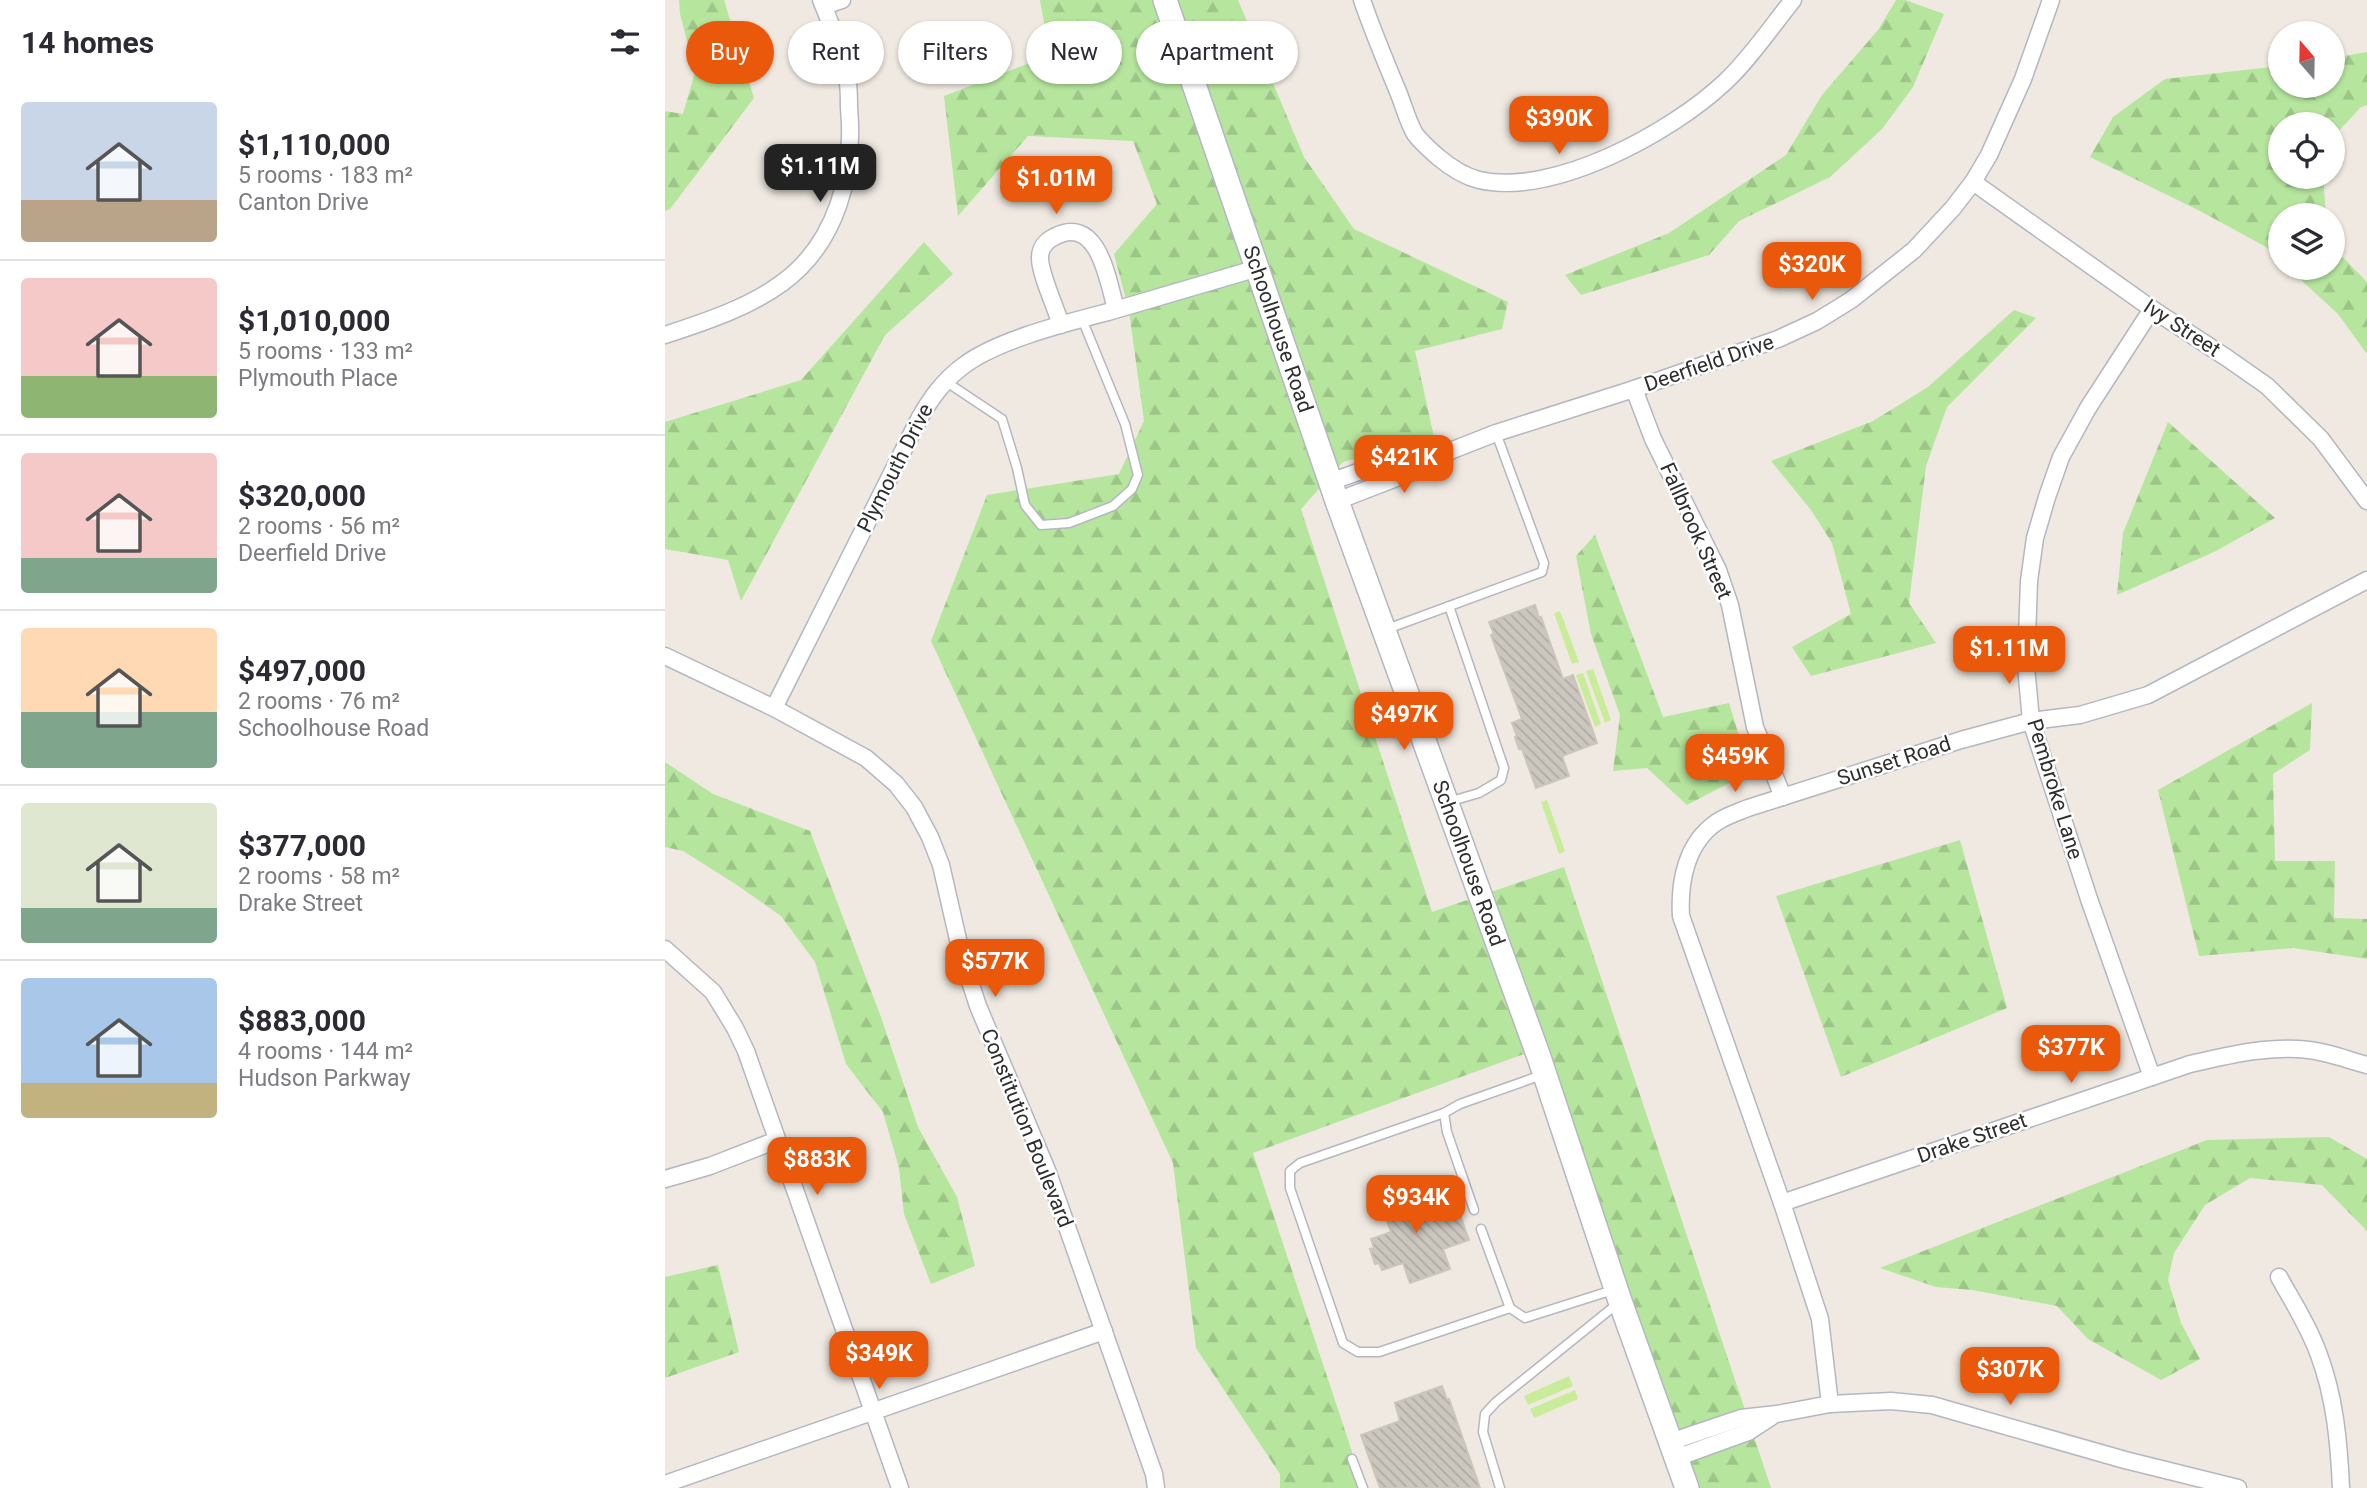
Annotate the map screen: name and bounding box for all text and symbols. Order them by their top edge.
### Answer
chip: Buy [686,21,774,84]
chip: Rent [788,21,884,84]
chip: Filters [898,21,1012,84]
chip: New [1026,21,1122,84]
chip: Apartment [1136,21,1298,84]
north arrow [2268,21,2345,98]
map controls [2268,21,2345,280]
icon: filters [606,23,644,61]
text: 14 homes [21,25,154,60]
pin: $390K [1510,96,1608,156]
text: $390K [1525,105,1593,132]
button: locate [2268,112,2345,189]
text: $1,110,000 [238,127,390,162]
icon: home [77,130,161,214]
pin: $1.11M [763,144,877,204]
text: $1.11M [780,153,860,180]
pin: $1.01M [999,156,1113,216]
text: 5 rooms · 183 m² [238,162,413,189]
text: $1.01M [1016,165,1096,192]
text: Canton Drive [238,189,369,216]
button: layers [2268,203,2345,280]
street label: Schoolhouse Road [1238,243,1318,416]
pin: $320K [1763,243,1861,302]
text: $320K [1778,251,1846,278]
street label: Ivy Street [2139,294,2225,362]
text: $1,010,000 [238,303,390,338]
icon: home [77,306,161,390]
street label: Deerfield Drive [1641,330,1777,396]
text: 5 rooms · 133 m² [238,338,413,365]
text: Plymouth Place [238,365,398,392]
street label: Plymouth Drive [852,400,938,536]
pin: $421K [1355,435,1453,495]
text: $421K [1370,444,1438,471]
street label: Fallbrook Street [1655,459,1737,603]
text: $320,000 [238,478,366,513]
icon: home [77,481,161,565]
text: 2 rooms · 56 m² [238,513,400,540]
text: Deerfield Drive [238,540,386,567]
pin: $1.11M [1952,626,2066,686]
text: $1.11M [1969,635,2049,662]
text: $497,000 [238,653,366,688]
icon: home [77,656,161,740]
text: 2 rooms · 76 m² [238,688,400,715]
pin: $497K [1355,692,1453,752]
text: $497K [1370,701,1438,728]
text: Schoolhouse Road [238,715,429,742]
street label: Pembroke Lane [2022,716,2088,862]
street label: Sunset Road [1834,731,1954,791]
pin: $459K [1686,734,1784,794]
text: $459K [1701,743,1769,770]
street label: Schoolhouse Road [1427,777,1510,949]
text: $377,000 [238,828,366,863]
icon: home [77,831,161,915]
text: 2 rooms · 58 m² [238,863,400,890]
text: Drake Street [238,890,363,917]
pin: $577K [946,940,1044,999]
text: $577K [961,948,1029,975]
text: $883,000 [238,1003,366,1038]
icon: home [77,1006,161,1090]
street label: Constitution Boulevard [976,1025,1078,1231]
pin: $377K [2022,1026,2120,1085]
text: $377K [2037,1034,2105,1061]
text: 4 rooms · 144 m² [238,1038,413,1065]
text: Hudson Parkway [238,1065,410,1092]
street label: Drake Street [1914,1108,2030,1168]
pin: $883K [768,1138,866,1197]
text: $883K [783,1146,851,1173]
pin: $934K [1367,1176,1465,1235]
text: $934K [1382,1184,1450,1211]
pin: $349K [830,1332,928,1391]
text: $349K [845,1340,913,1367]
pin: $307K [1961,1348,2059,1407]
text: $307K [1976,1356,2044,1383]

